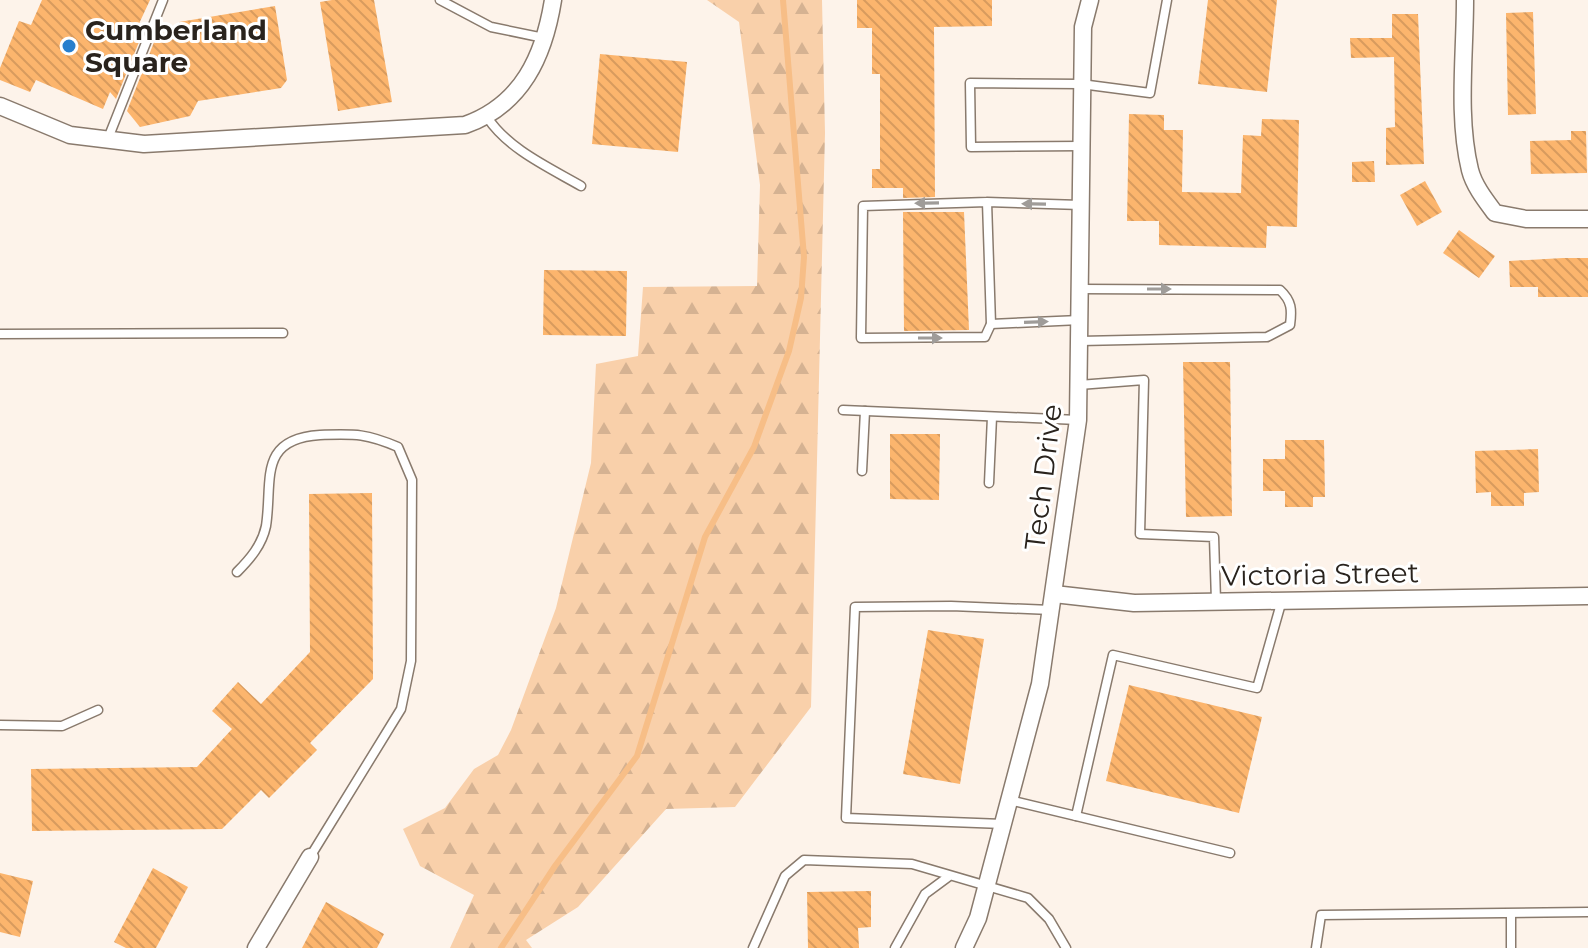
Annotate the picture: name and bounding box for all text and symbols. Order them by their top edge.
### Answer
place label: Cumberland Square [85,13,267,79]
marker: Cumberland Square [60,37,78,55]
one-way arrow [914,197,939,209]
one-way arrow [1021,197,1046,210]
one-way arrow [1147,283,1172,295]
one-way arrow [1024,316,1049,329]
one-way arrow [918,332,943,344]
street label: Tech Drive [1017,402,1069,552]
street label: Victoria Street [1221,555,1419,593]

